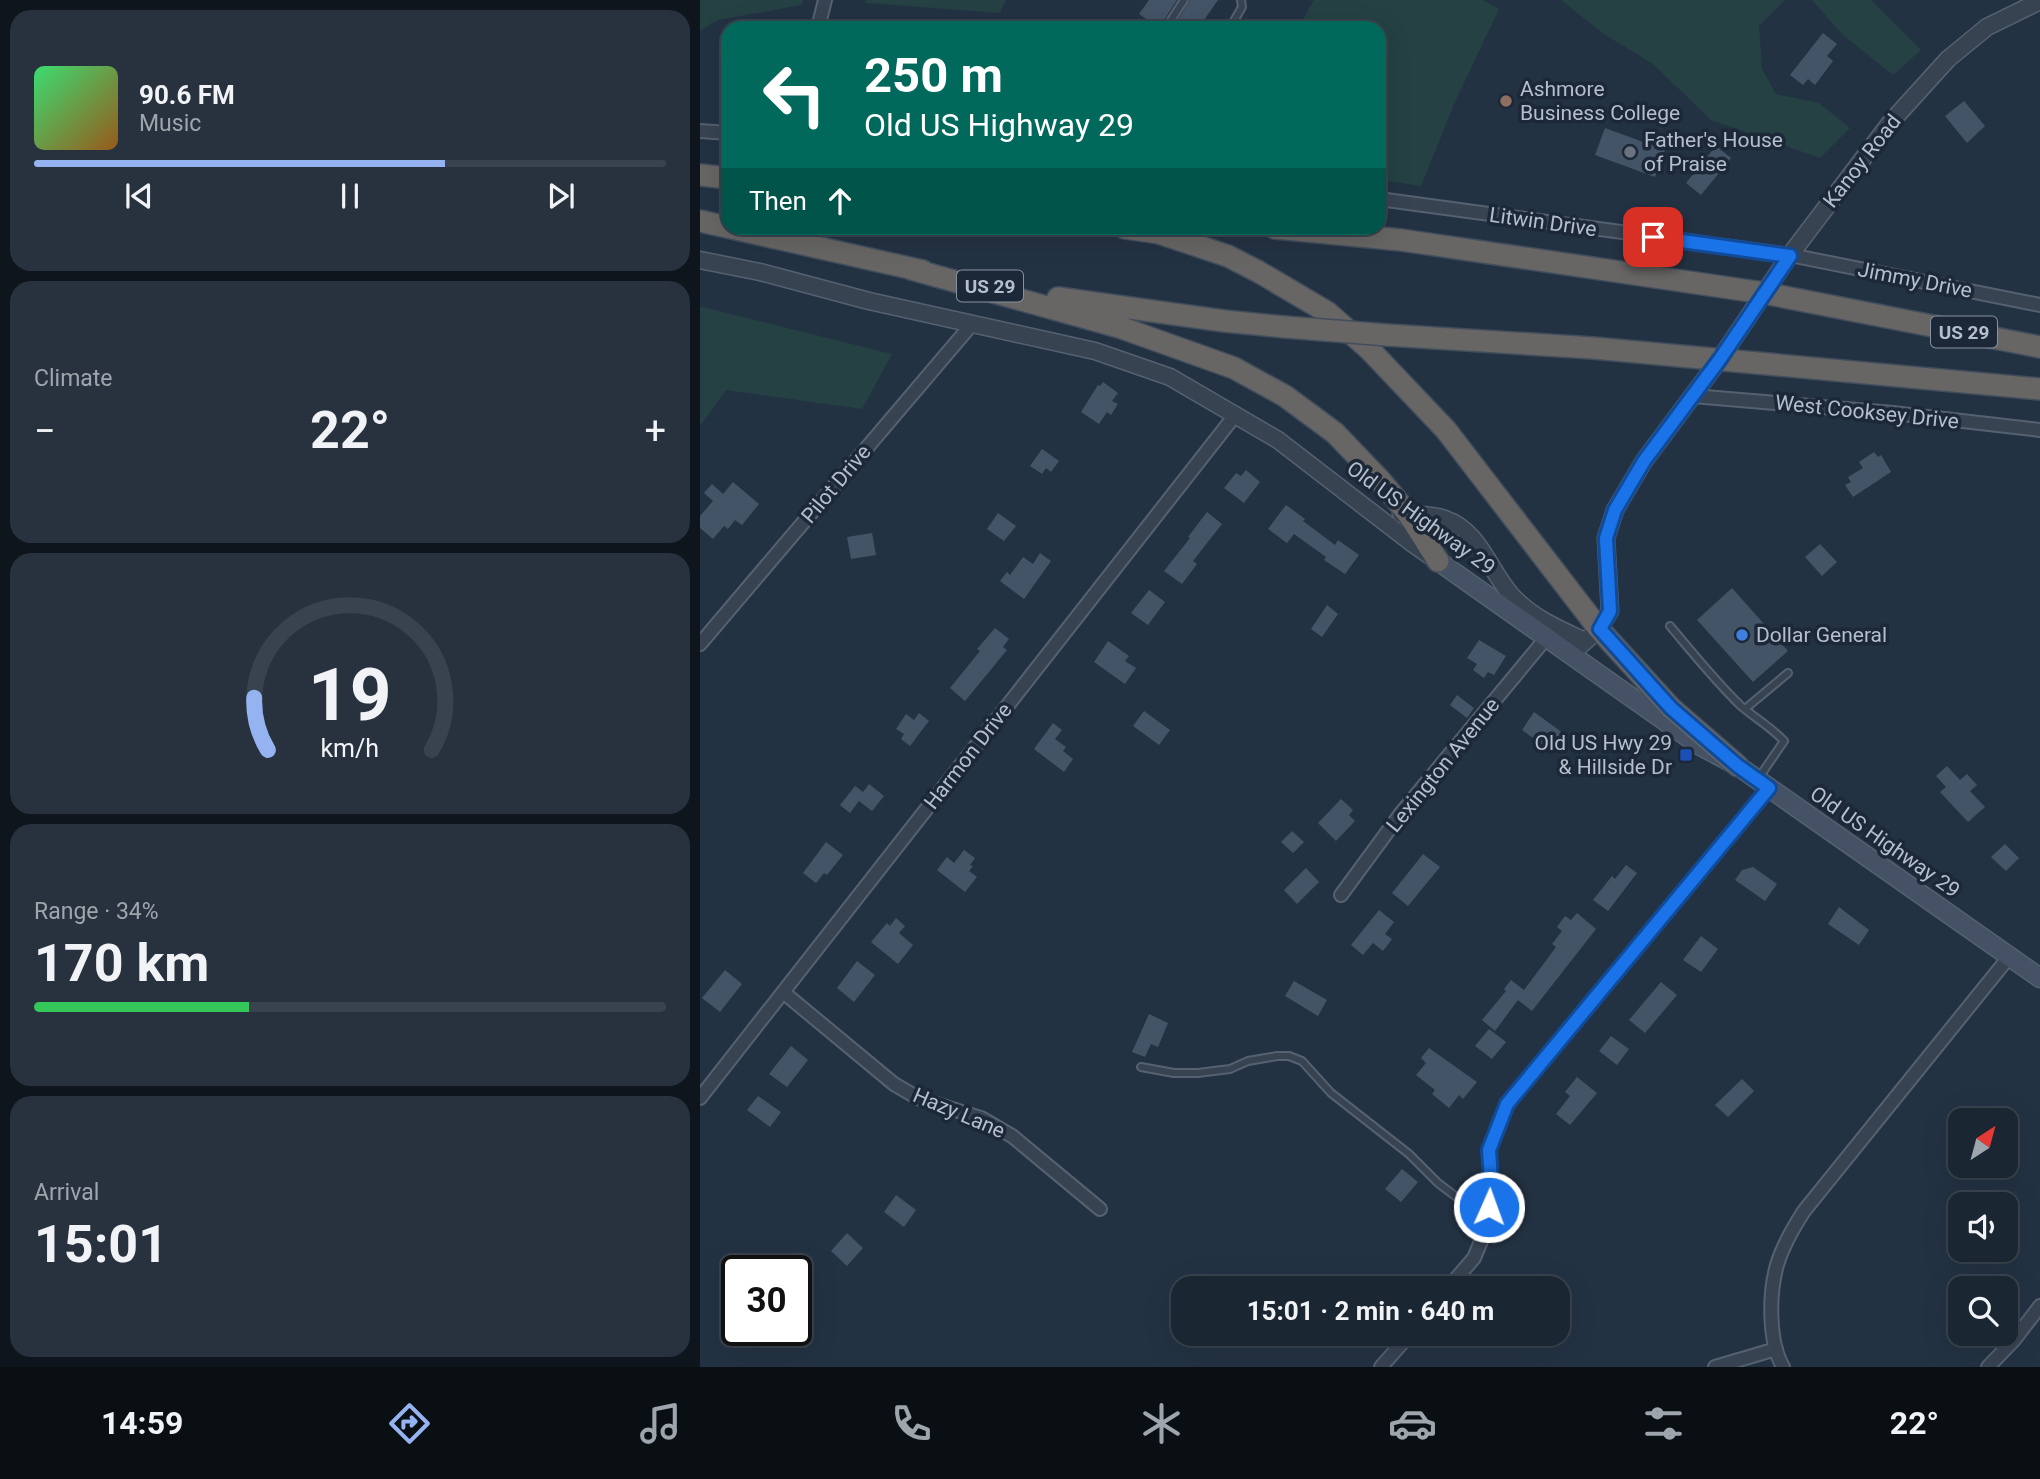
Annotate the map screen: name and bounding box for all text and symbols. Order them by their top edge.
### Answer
text: 250 m [864,47,1003,104]
icon: left [749,49,840,140]
place label: Ashmore Business College [1520,77,1680,125]
text: 90.6 FM [139,80,235,110]
marker: Ashmore Business College [1498,93,1514,109]
text: Old US Highway 29 [864,106,1134,144]
text: Music [139,110,201,137]
street label: Kanoy Road [1818,110,1906,212]
place label: Father's House of Praise [1644,128,1783,176]
marker: Father's House of Praise [1622,144,1638,160]
icon: previous [120,177,158,215]
icon: pause [331,177,369,215]
icon: next [542,177,580,215]
icon: ahead [821,182,859,220]
text: Then [749,186,807,216]
street label: Litwin Drive [1488,203,1598,241]
pin [1623,207,1683,267]
icon: arrive [1634,218,1672,256]
street label: Jimmy Drive [1856,257,1974,303]
road number: US 29 [957,270,1023,302]
road number: US 29 [1931,316,1997,348]
text: Climate [34,365,113,392]
street label: West Cooksey Drive [1774,390,1960,434]
text: 22° [310,400,390,461]
text: − [34,409,56,453]
text: + [644,409,666,453]
street label: Pilot Drive [796,440,876,528]
street label: Old US Highway 29 [1342,456,1500,580]
place label: Dollar General [1756,623,1887,647]
marker: Dollar General [1734,627,1750,643]
text: 19 [308,652,392,738]
street label: Lexington Avenue [1382,693,1504,837]
street label: Harmon Drive [919,698,1017,814]
place label: Old US Hwy 29 & Hillside Dr [1535,731,1672,779]
text: km/h [321,733,379,762]
marker: Old US Hwy 29 & Hillside Dr [1678,747,1694,763]
street label: Old US Highway 29 [1806,781,1964,903]
text: Range · 34% [34,898,159,925]
text: 170 km [34,933,209,994]
street label: Hazy Lane [909,1083,1009,1143]
north arrow [1948,1108,2018,1178]
map controls [1948,1108,2018,1346]
position arrow [1452,1170,1526,1244]
text: Arrival [34,1179,99,1206]
button: sound [1948,1192,2018,1262]
text: 15:01 [34,1214,168,1275]
speed limit sign: 30 [721,1255,812,1346]
button: search [1948,1276,2018,1346]
text: 15:01 · 2 min · 640 m [1247,1296,1494,1326]
icon: directions [385,1399,434,1448]
icon: music [636,1399,685,1448]
icon: phone [887,1399,936,1448]
icon: climate [1137,1399,1186,1448]
icon: car [1388,1399,1437,1448]
icon: filters [1639,1399,1688,1448]
text: 14:59 [101,1404,183,1442]
text: 22° [1890,1404,1939,1442]

